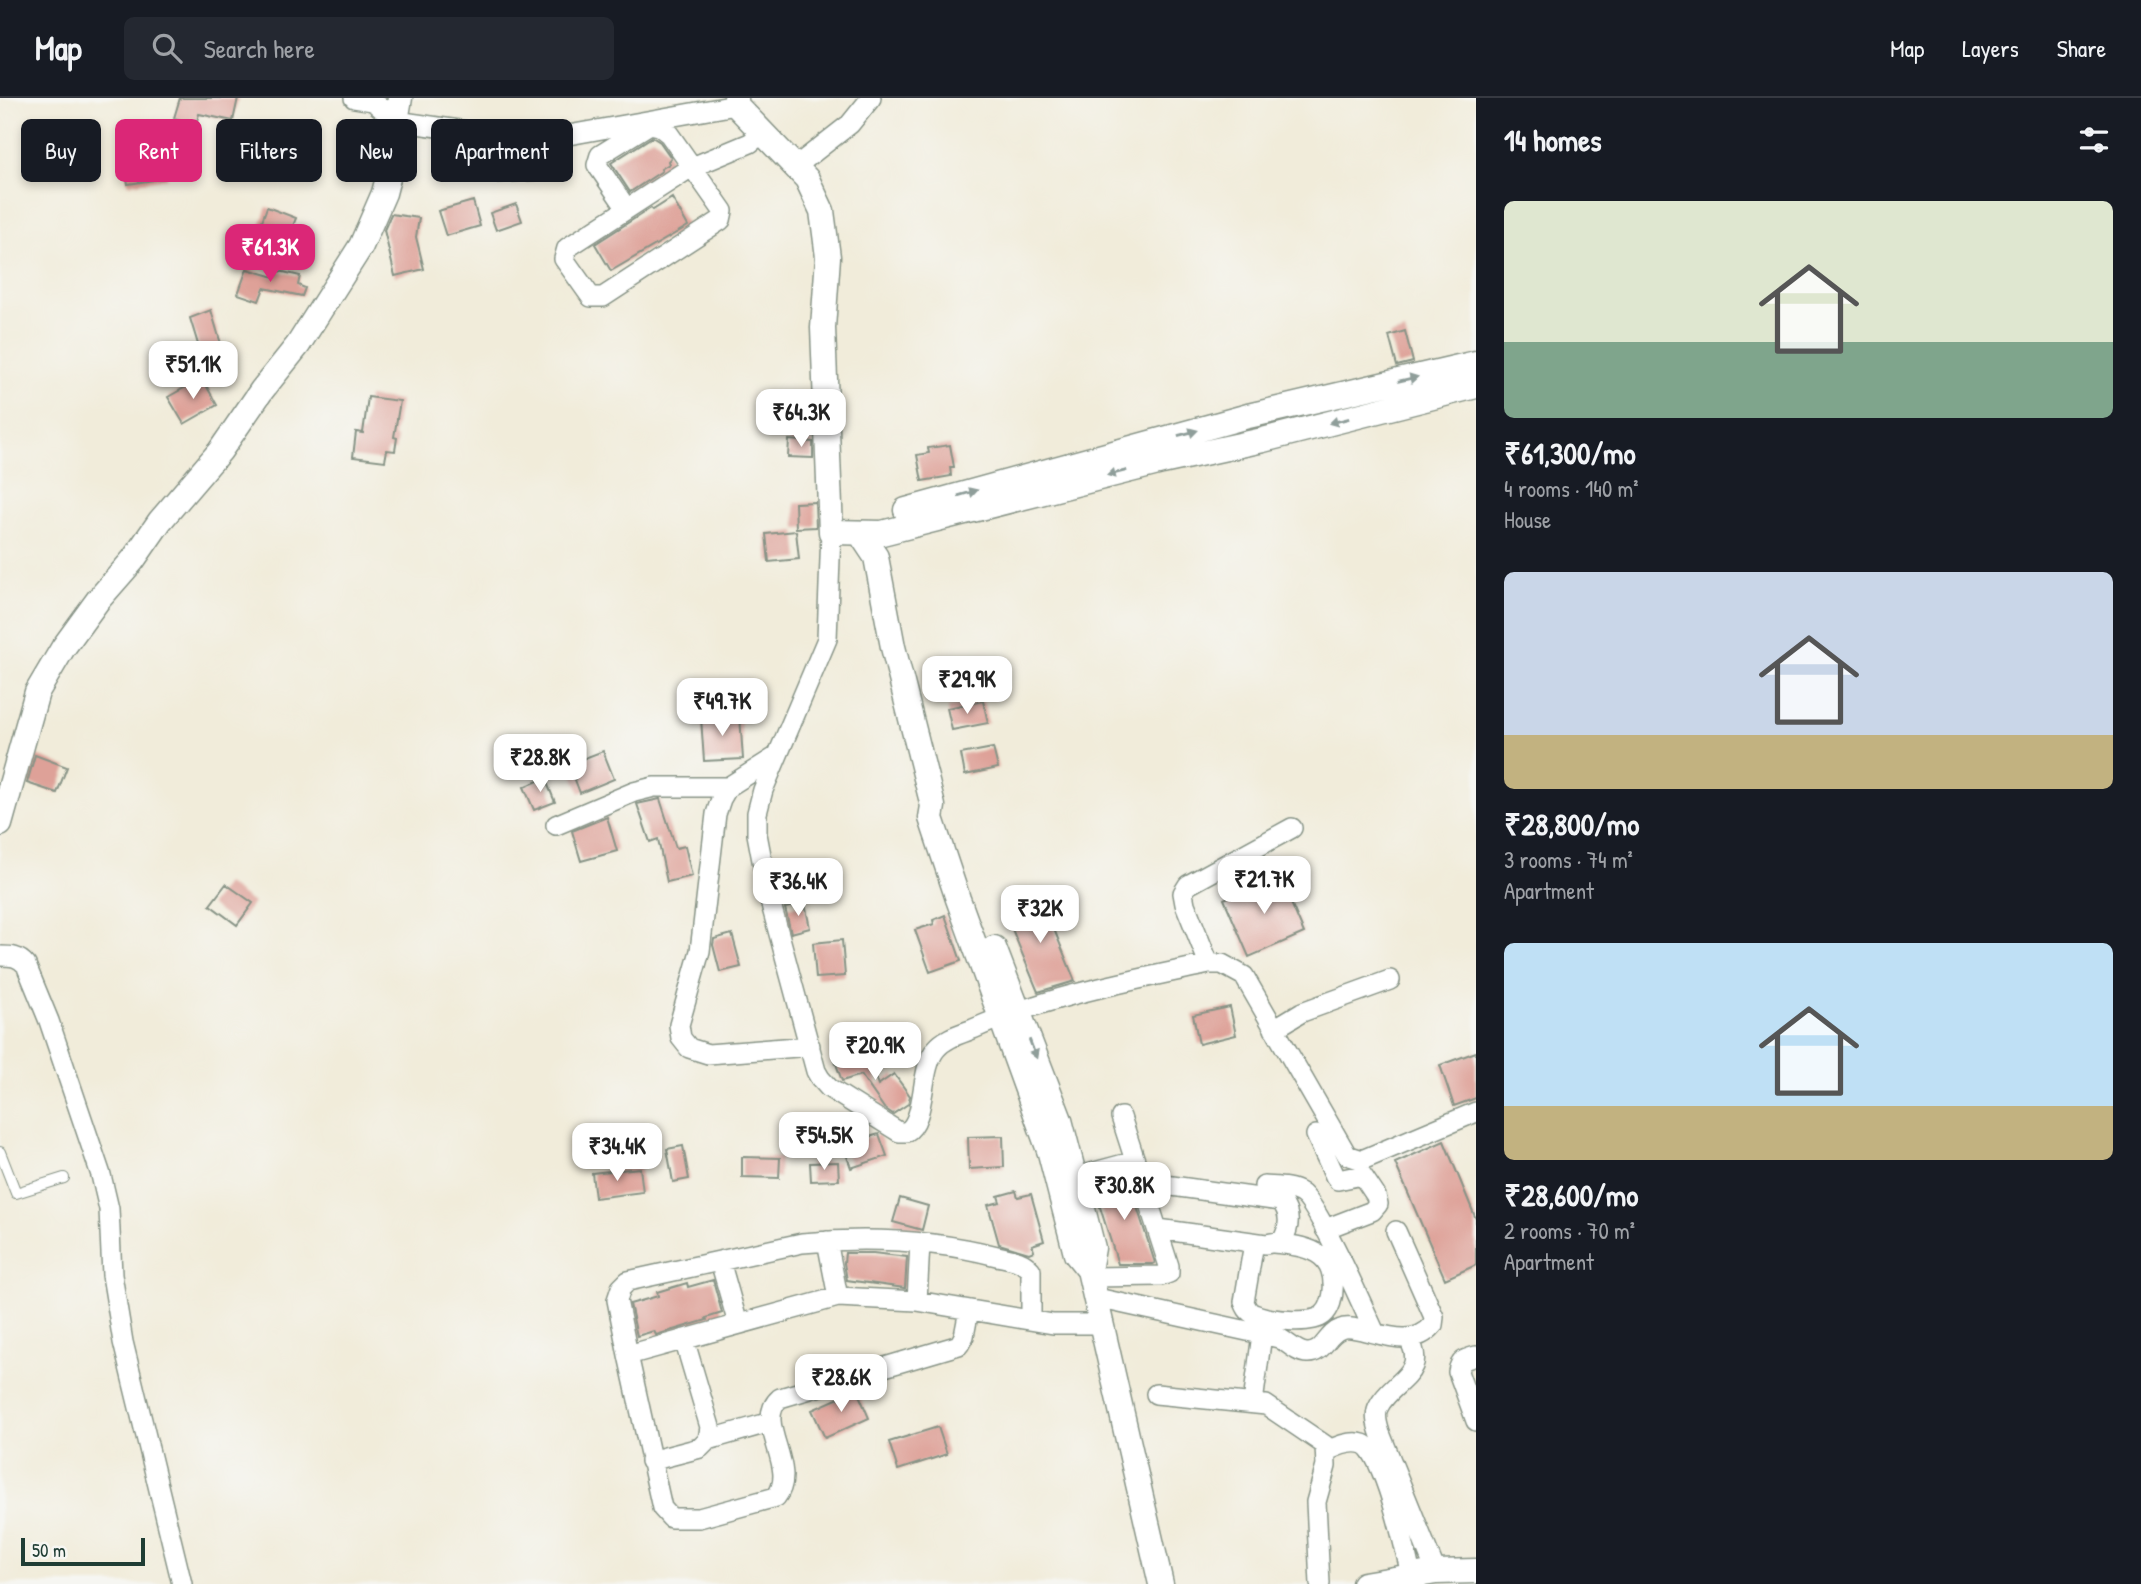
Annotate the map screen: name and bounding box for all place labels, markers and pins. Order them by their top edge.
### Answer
pin: ₹61.3K [213,225,327,284]
pin: ₹51.1K [136,342,250,401]
pin: ₹64.3K [744,390,858,449]
pin: ₹29.9K [910,656,1024,716]
pin: ₹49.7K [665,678,779,738]
pin: ₹28.8K [483,734,597,794]
pin: ₹21.7K [1207,856,1321,916]
pin: ₹36.4K [741,858,855,918]
pin: ₹32K [999,886,1081,945]
pin: ₹20.9K [818,1023,932,1082]
pin: ₹54.5K [767,1112,881,1172]
pin: ₹34.4K [560,1124,674,1183]
pin: ₹30.8K [1067,1162,1181,1222]
pin: ₹28.6K [784,1354,898,1414]

